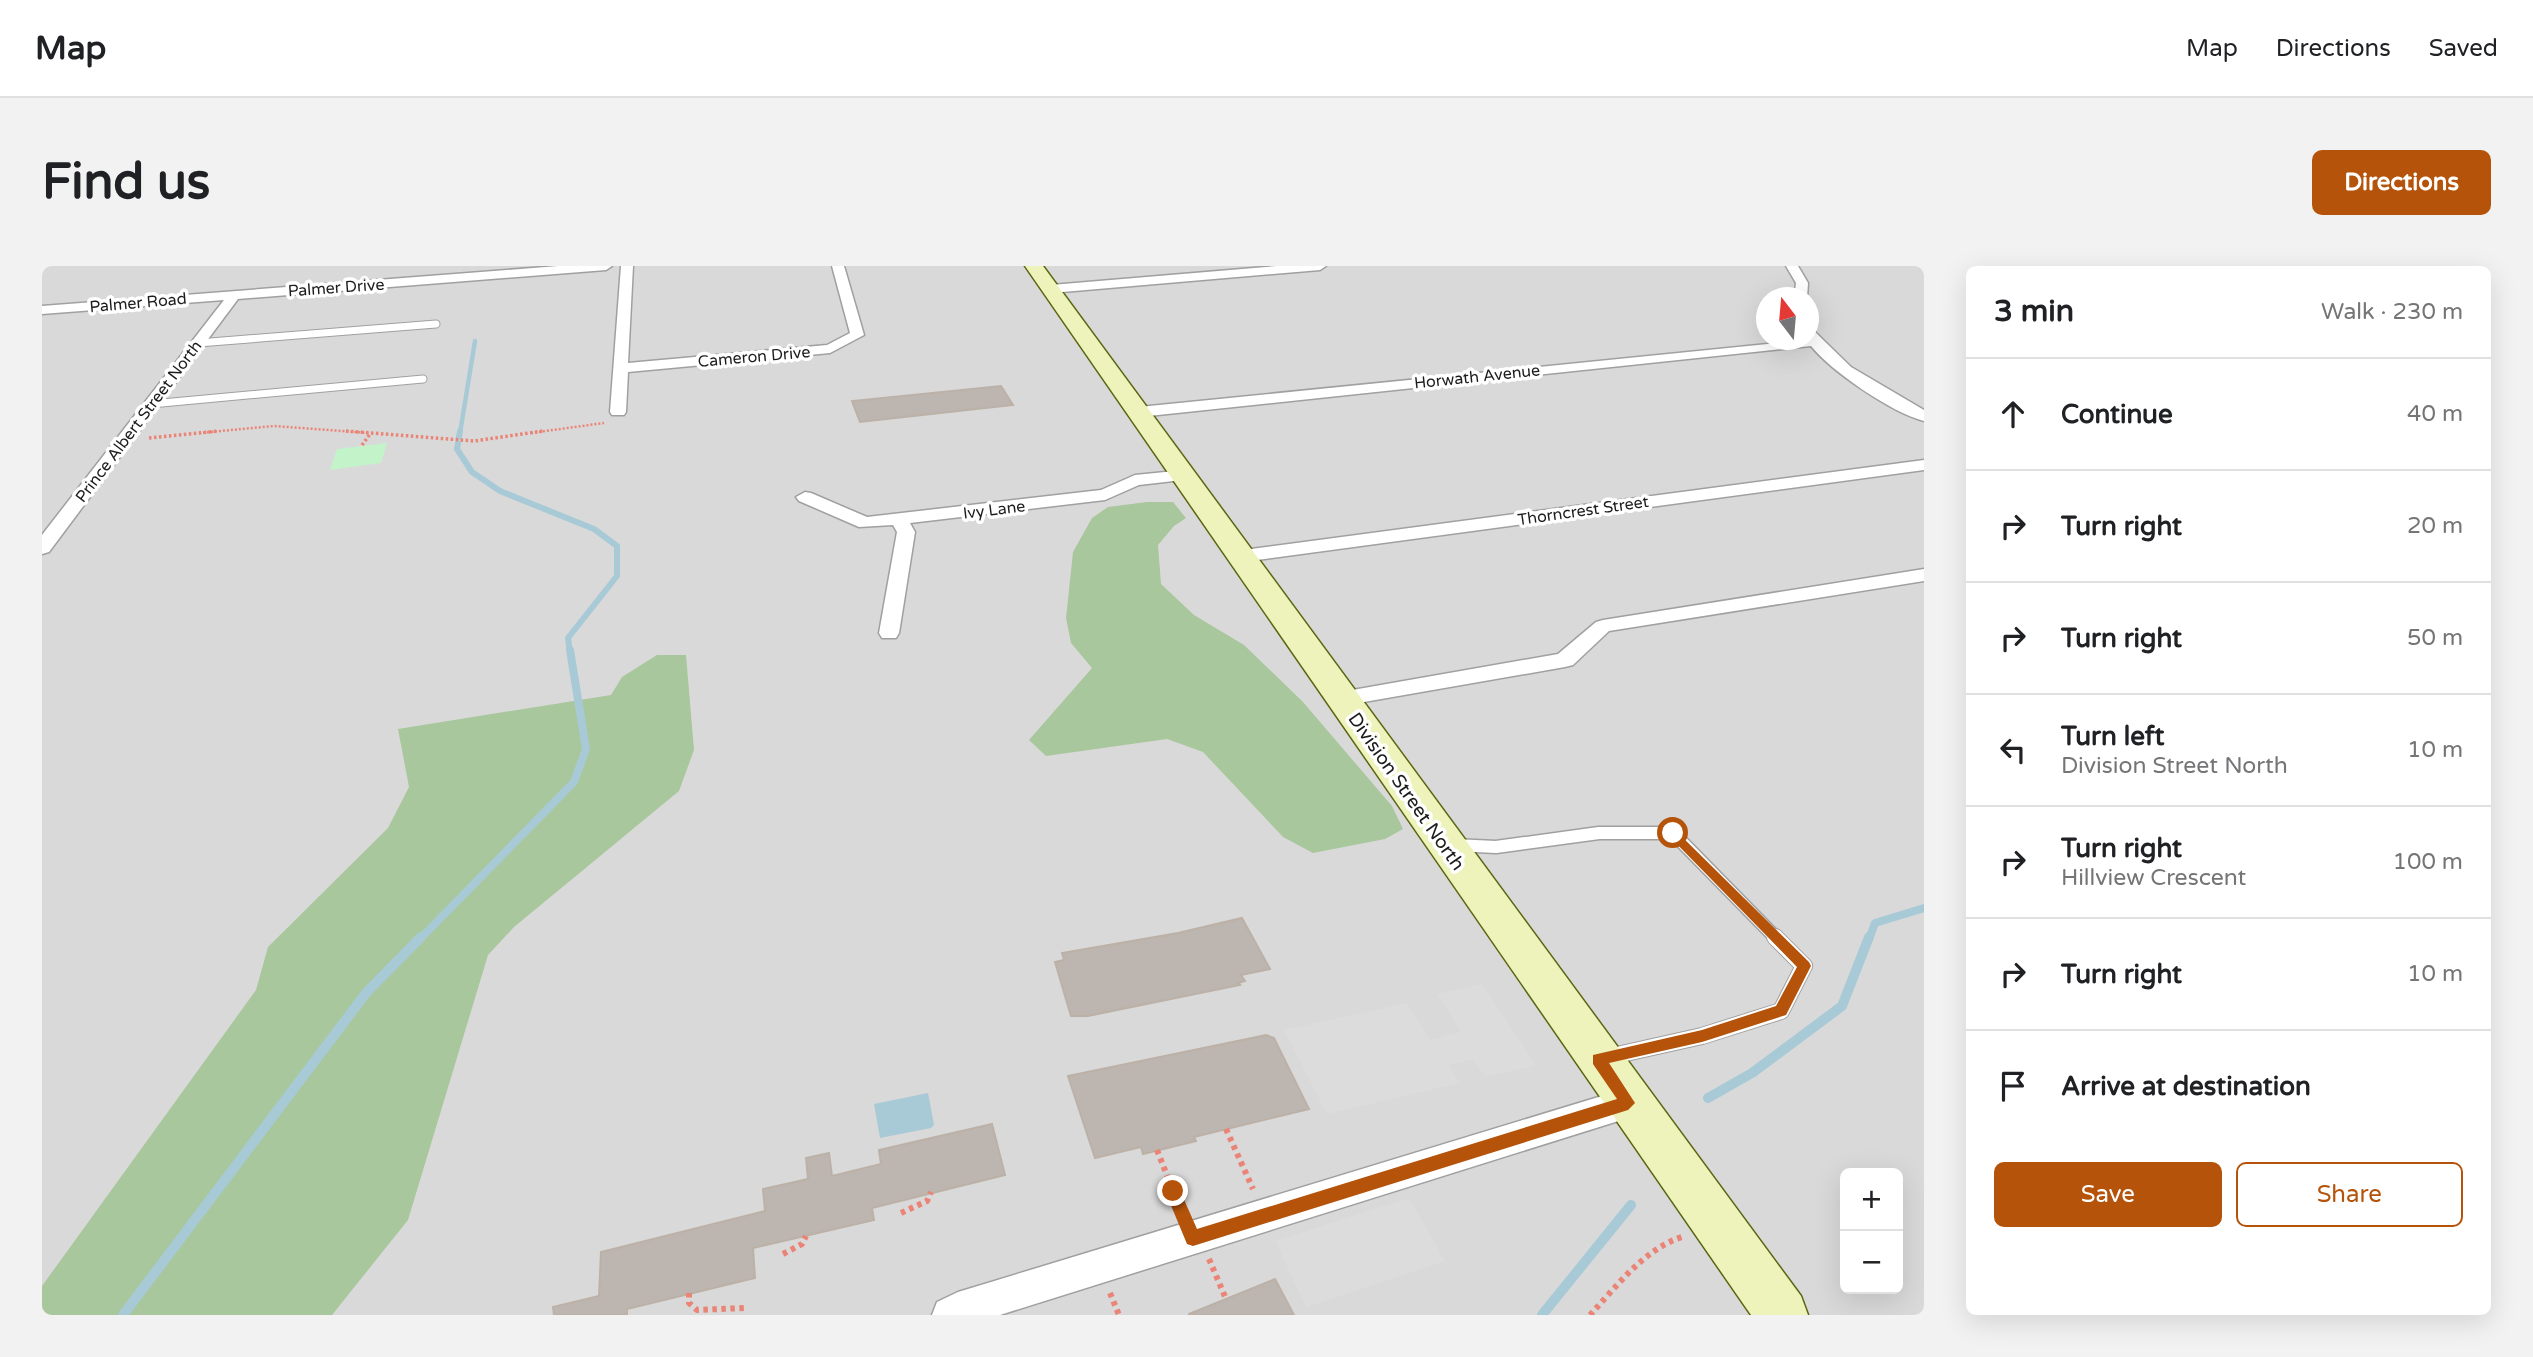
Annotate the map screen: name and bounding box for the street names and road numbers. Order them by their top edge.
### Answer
street label: Palmer Drive [287,275,385,301]
street label: Palmer Road [89,289,188,317]
street label: Prince Albert Street North [71,337,206,507]
street label: Cameron Drive [697,342,811,372]
street label: Horwath Avenue [1413,360,1541,394]
street label: Thorncrest Street [1516,492,1650,530]
street label: Ivy Lane [962,496,1026,524]
street label: Division Street North [1343,709,1469,875]

